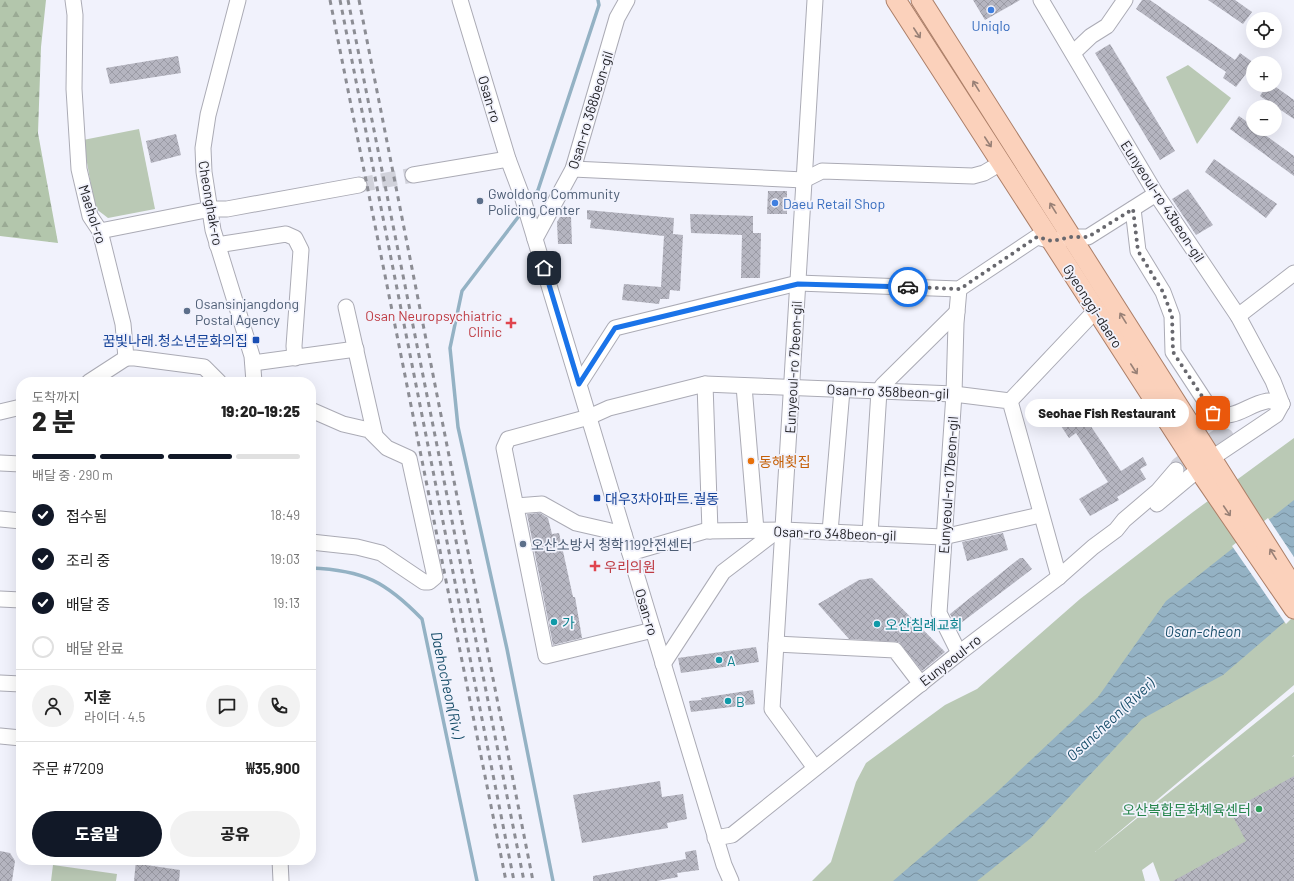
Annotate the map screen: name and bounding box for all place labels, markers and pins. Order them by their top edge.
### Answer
marker: Uniqlo [986,5,996,15]
place label: Uniqlo [972,17,1010,34]
place label: Gwoldong Community Policing Center [488,185,620,218]
place label: Daeu Retail Shop [783,195,885,212]
marker: Gwoldong Community Policing Center [475,196,485,206]
marker: Daeu Retail Shop [770,198,780,208]
pin [527,251,561,285]
place label: Osansinjangdong Postal Agency [195,295,299,328]
marker: Osansinjangdong Postal Agency [182,306,192,316]
place label: Osan Neuropsychiatric Clinic [365,307,502,340]
marker: Osan Neuropsychiatric Clinic [505,317,517,329]
place label: 꿈빛나래.청소년문화의집 [102,332,248,349]
marker: 꿈빛나래.청소년문화의집 [251,335,261,345]
pin [1196,396,1230,430]
callout: Seohae Fish Restaurant [1025,399,1189,427]
place label: 동해횟집 [759,453,811,470]
marker: 동해횟집 [746,456,756,466]
place label: 대우3차아파트.궐동 [605,490,719,507]
marker: 대우3차아파트.궐동 [592,493,602,503]
place label: 오산소방서 청학119안전센터 [531,536,693,553]
marker: 오산소방서 청학119안전센터 [518,539,528,549]
place label: 우리의원 [604,558,656,575]
marker: 우리의원 [589,560,601,572]
place label: 가 [562,614,575,631]
place label: 오산침례교회 [885,616,962,633]
marker: 가 [549,617,559,627]
marker: 오산침례교회 [872,619,882,629]
place label: A [727,652,736,669]
marker: A [714,655,724,665]
place label: B [736,693,745,710]
marker: B [723,696,733,706]
place label: 오산복합문화체육센터 [1122,801,1251,818]
marker: 오산복합문화체육센터 [1254,804,1264,814]

